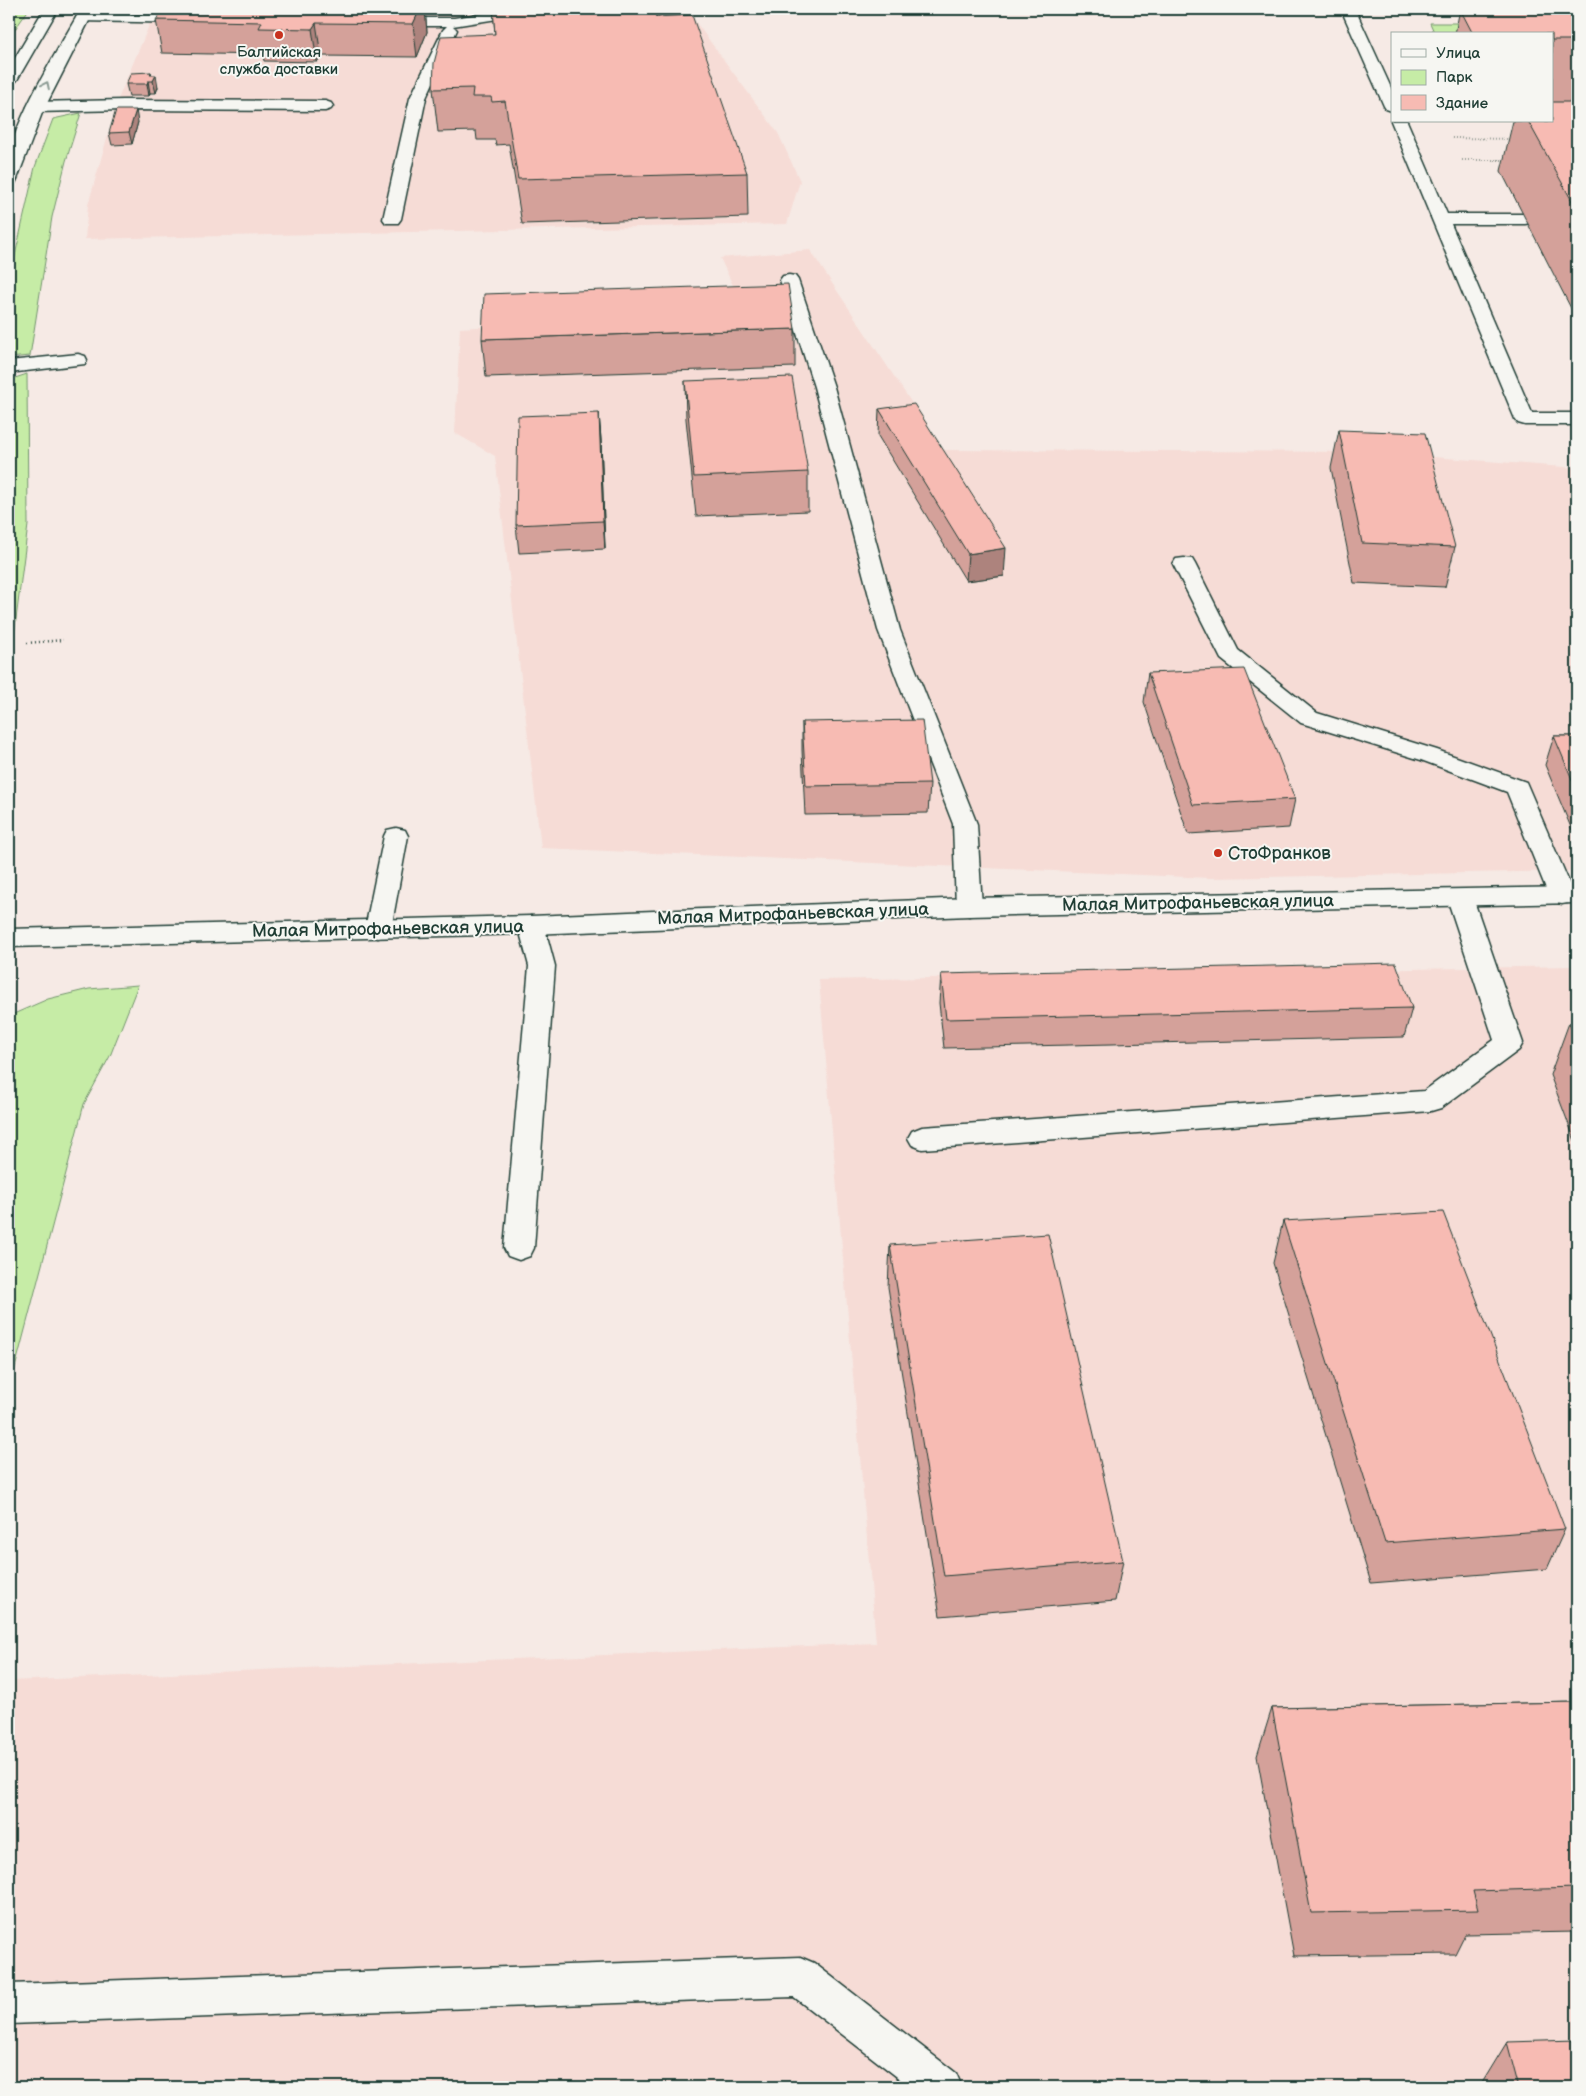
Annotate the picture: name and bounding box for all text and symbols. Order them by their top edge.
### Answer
marker: Балтийская служба доставки [273,29,285,41]
legend [1391,32,1554,122]
place label: Балтийская служба доставки [220,43,338,79]
text: Улица [1436,44,1481,63]
text: Парк [1436,68,1473,87]
one-way arrow [40,82,50,91]
text: Здание [1436,94,1488,113]
place label: СтоФранков [1228,843,1331,864]
marker: СтоФранков [1212,847,1224,859]
street label: Малая Митрофаньевская улица [1062,890,1335,916]
street label: Малая Митрофаньевская улица [657,899,930,929]
street label: Малая Митрофаньевская улица [252,916,525,942]

